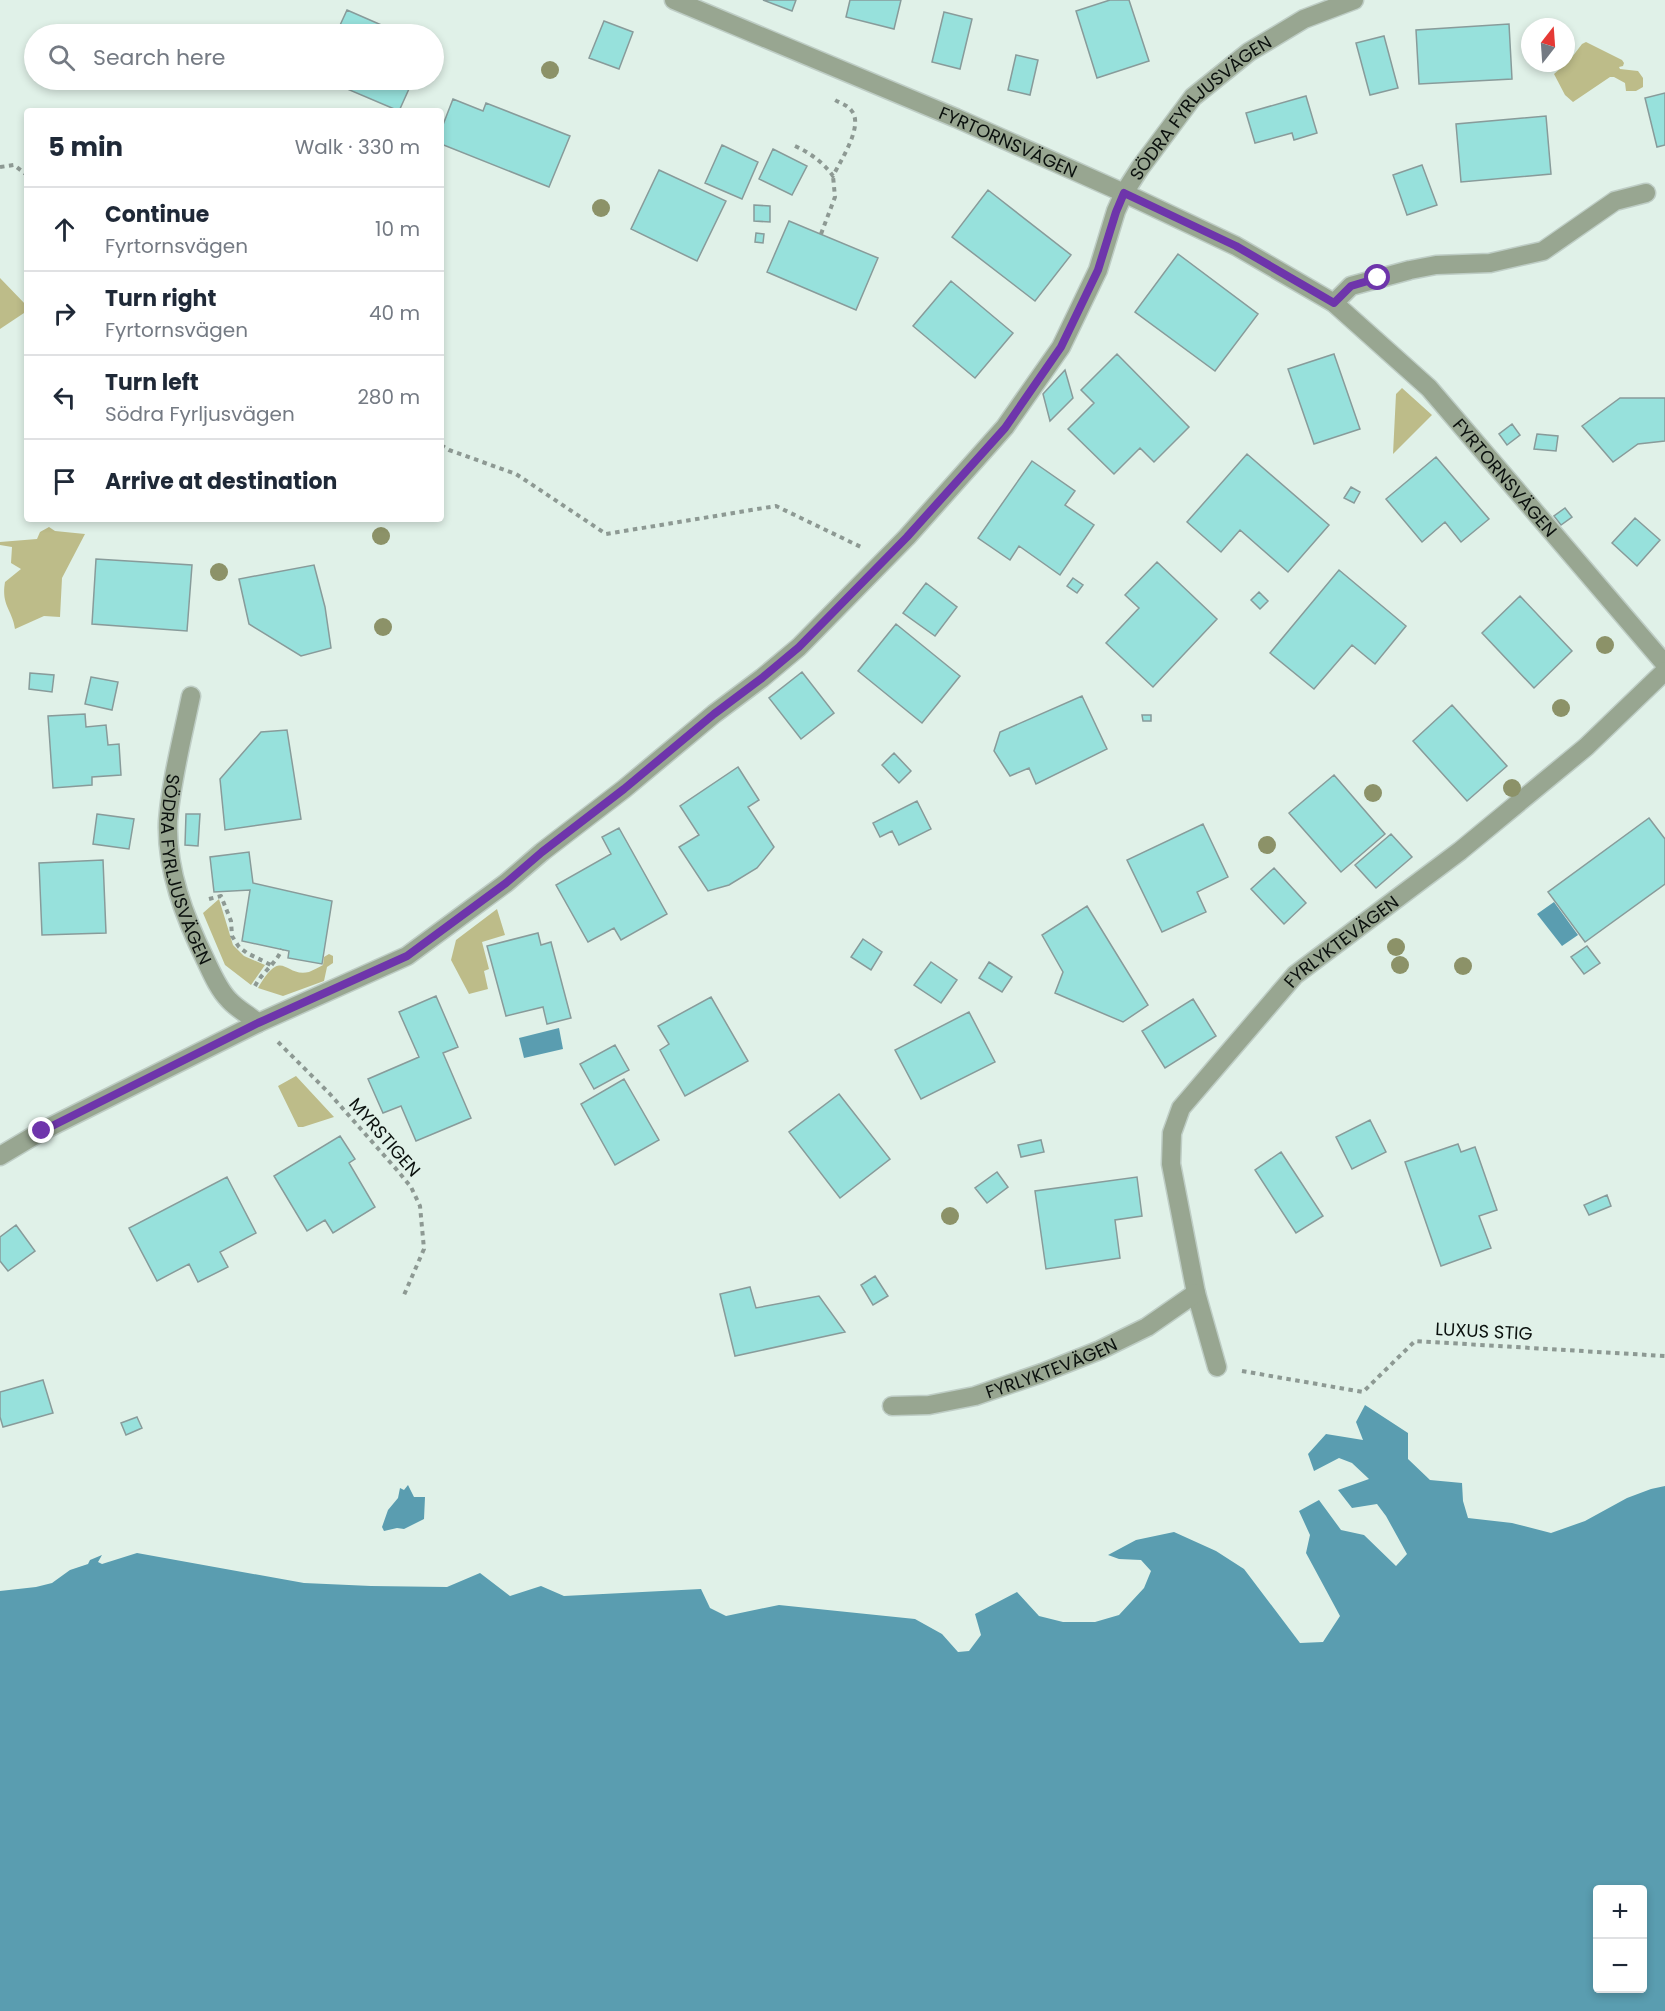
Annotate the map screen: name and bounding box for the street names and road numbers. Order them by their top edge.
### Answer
street label: SÖDRA FYRLJUSVÄGEN [1123,29,1276,185]
street label: FYRTORNSVÄGEN [935,100,1081,183]
street label: FYRTORNSVÄGEN [1448,413,1563,542]
street label: SÖDRA FYRLJUSVÄGEN [155,772,218,969]
street label: FYRLYKTEVÄGEN [1277,889,1404,993]
street label: MYRSTIGEN [344,1092,426,1182]
street label: LUXUS STIG [1435,1316,1533,1346]
street label: FYRLYKTEVÄGEN [982,1331,1121,1404]

